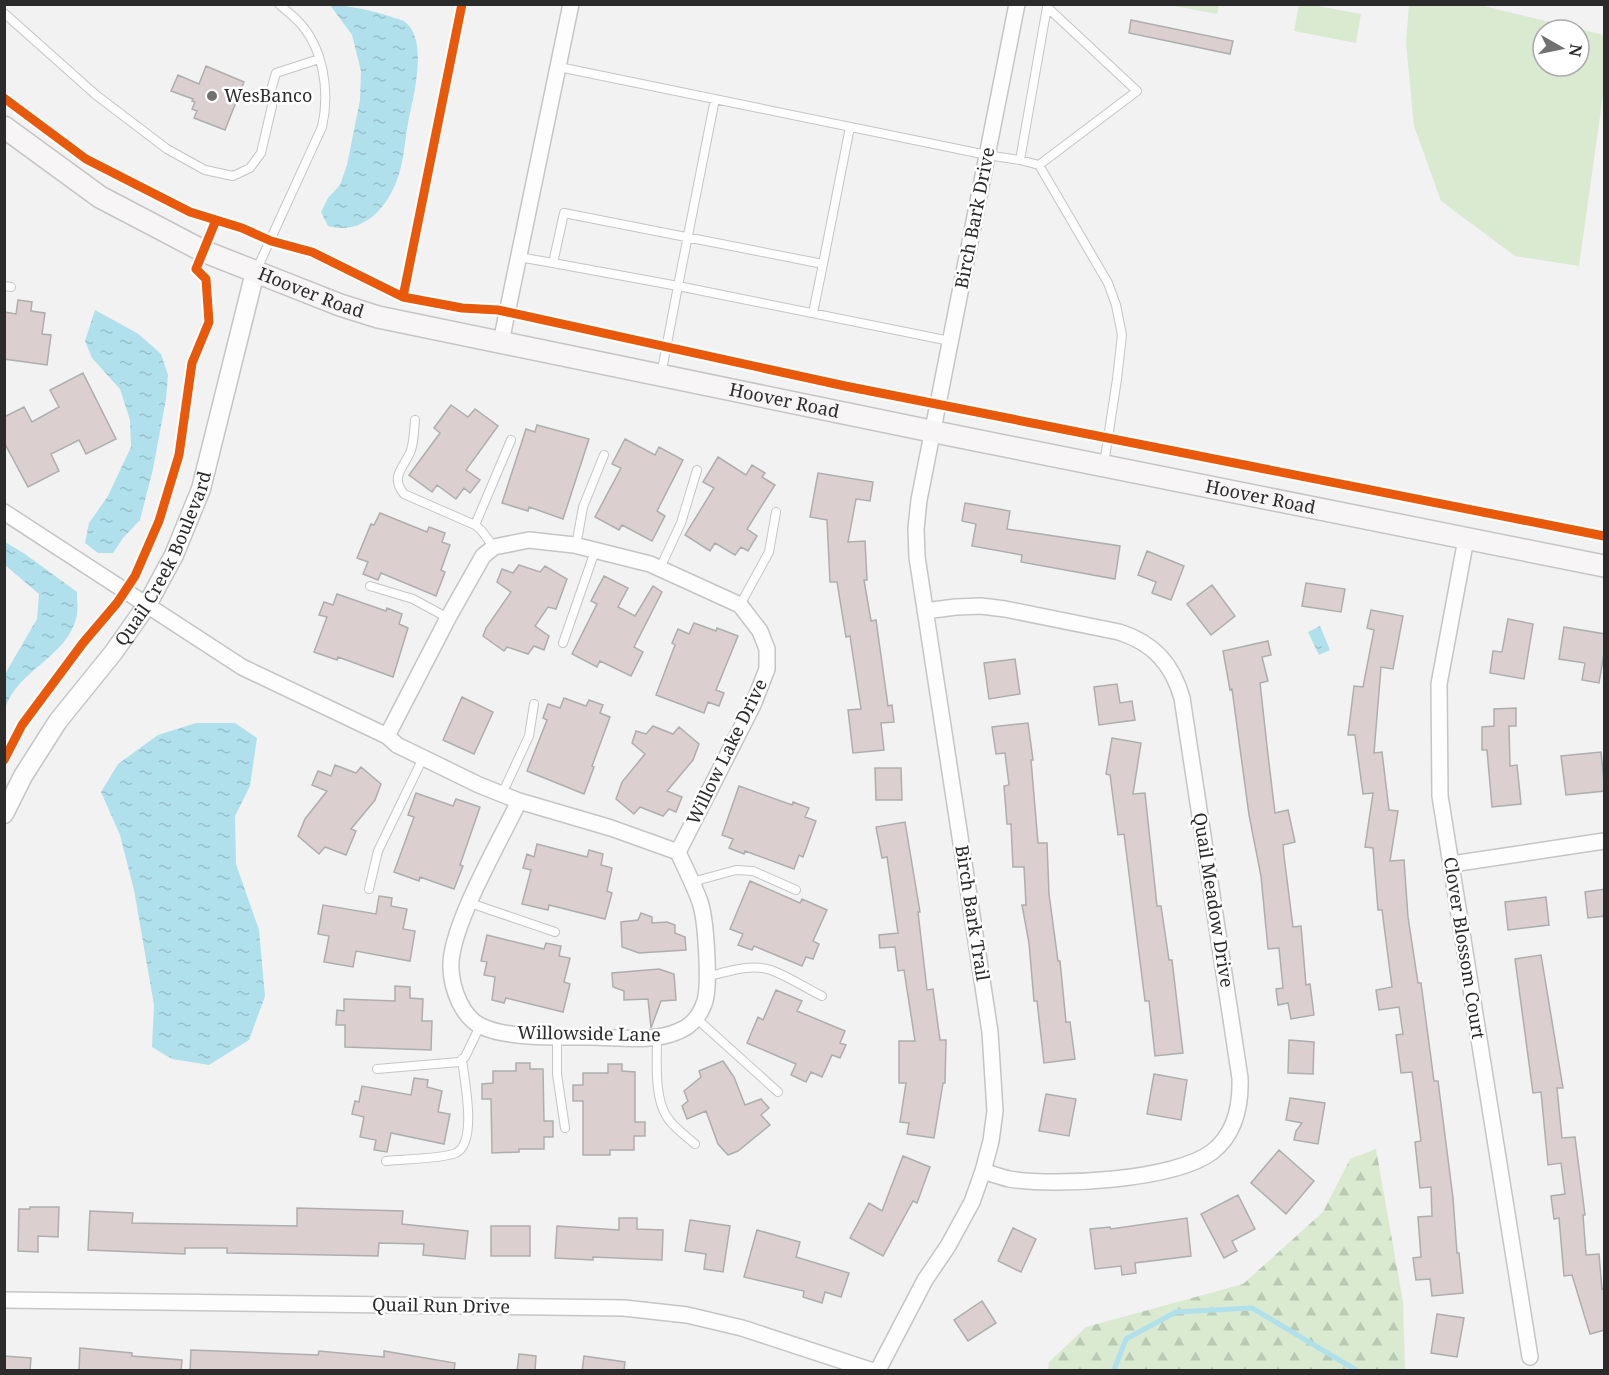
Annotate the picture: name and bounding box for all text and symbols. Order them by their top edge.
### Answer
north arrow [1531,18,1591,78]
text: N [1564,42,1588,59]
place label: WesBanco [224,83,312,107]
marker: WesBanco [205,89,219,103]
street label: Birch Bark Drive [949,145,1000,291]
street label: Hoover Road [255,261,367,323]
street label: Hoover Road [727,377,842,423]
street label: Quail Creek Boulevard [109,468,216,650]
street label: Hoover Road [1204,473,1318,519]
street label: Willow Lake Drive [680,675,772,829]
street label: Quail Meadow Drive [1188,811,1240,989]
street label: Birch Bark Trail [950,843,996,983]
street label: Clover Blossom Court [1439,855,1491,1041]
street label: Willowside Lane [517,1020,661,1046]
street label: Quail Run Drive [372,1292,510,1318]

